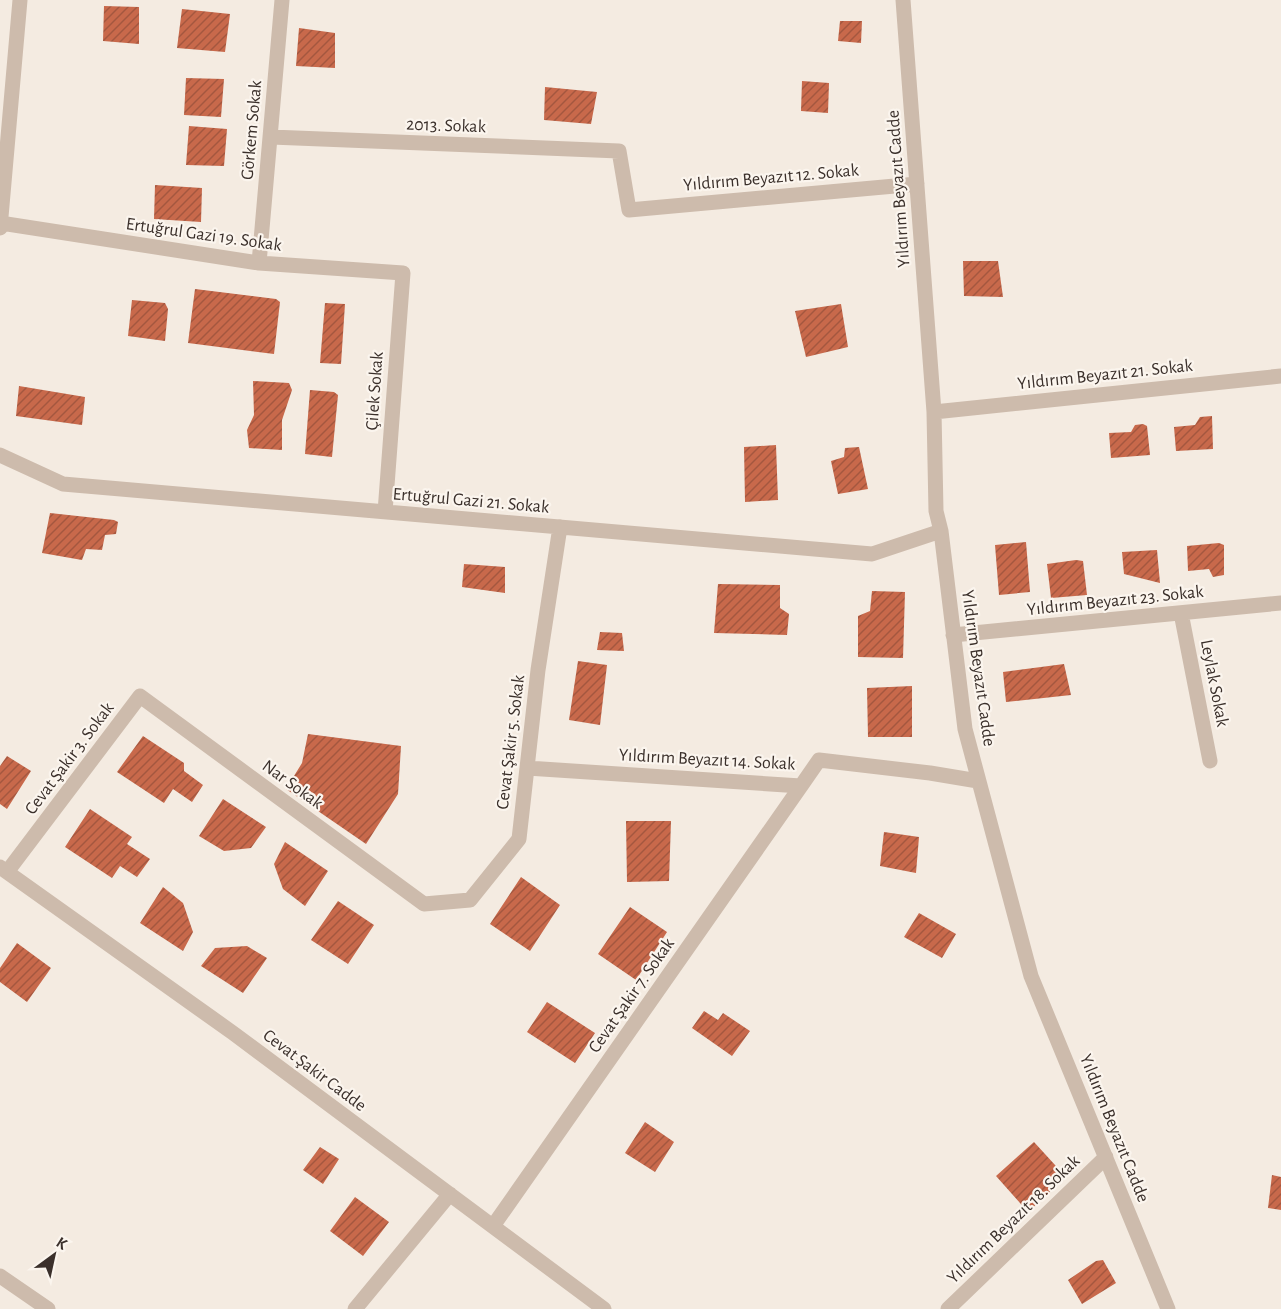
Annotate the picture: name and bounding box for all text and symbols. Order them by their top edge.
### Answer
street label: Görkem Sokak [239,79,265,181]
street label: Yıldırım Beyazıt Cadde [885,110,913,268]
street label: 2013. Sokak [406,116,487,136]
street label: Yıldırım Beyazıt 12. Sokak [683,161,860,195]
street label: Ertuğrul Gazi 19. Sokak [125,215,284,255]
street label: Çilek Sokak [363,350,387,431]
street label: Yıldırım Beyazıt 21. Sokak [1017,357,1194,393]
street label: Ertuğrul Gazi 21. Sokak [392,485,551,517]
street label: Yıldırım Beyazıt 23. Sokak [1026,583,1205,619]
street label: Yıldırım Beyazıt Cadde [958,589,998,748]
street label: Leylak Sokak [1197,638,1231,729]
street label: Cevat Şakir 5. Sokak [494,673,528,810]
street label: Cevat Şakir 3. Sokak [22,699,118,818]
street label: Yıldırım Beyazıt 14. Sokak [618,746,796,774]
street label: Nar Sokak [259,757,327,813]
street label: Cevat Şakir 7. Sokak [586,934,678,1056]
street label: Cevat Şakir Cadde [259,1026,369,1115]
street label: Yıldırım Beyazıt Cadde [1076,1052,1152,1205]
street label: Yıldırım Beyazıt 18. Sokak [944,1151,1084,1288]
north arrow [24,1225,84,1285]
text: K [53,1234,70,1253]

